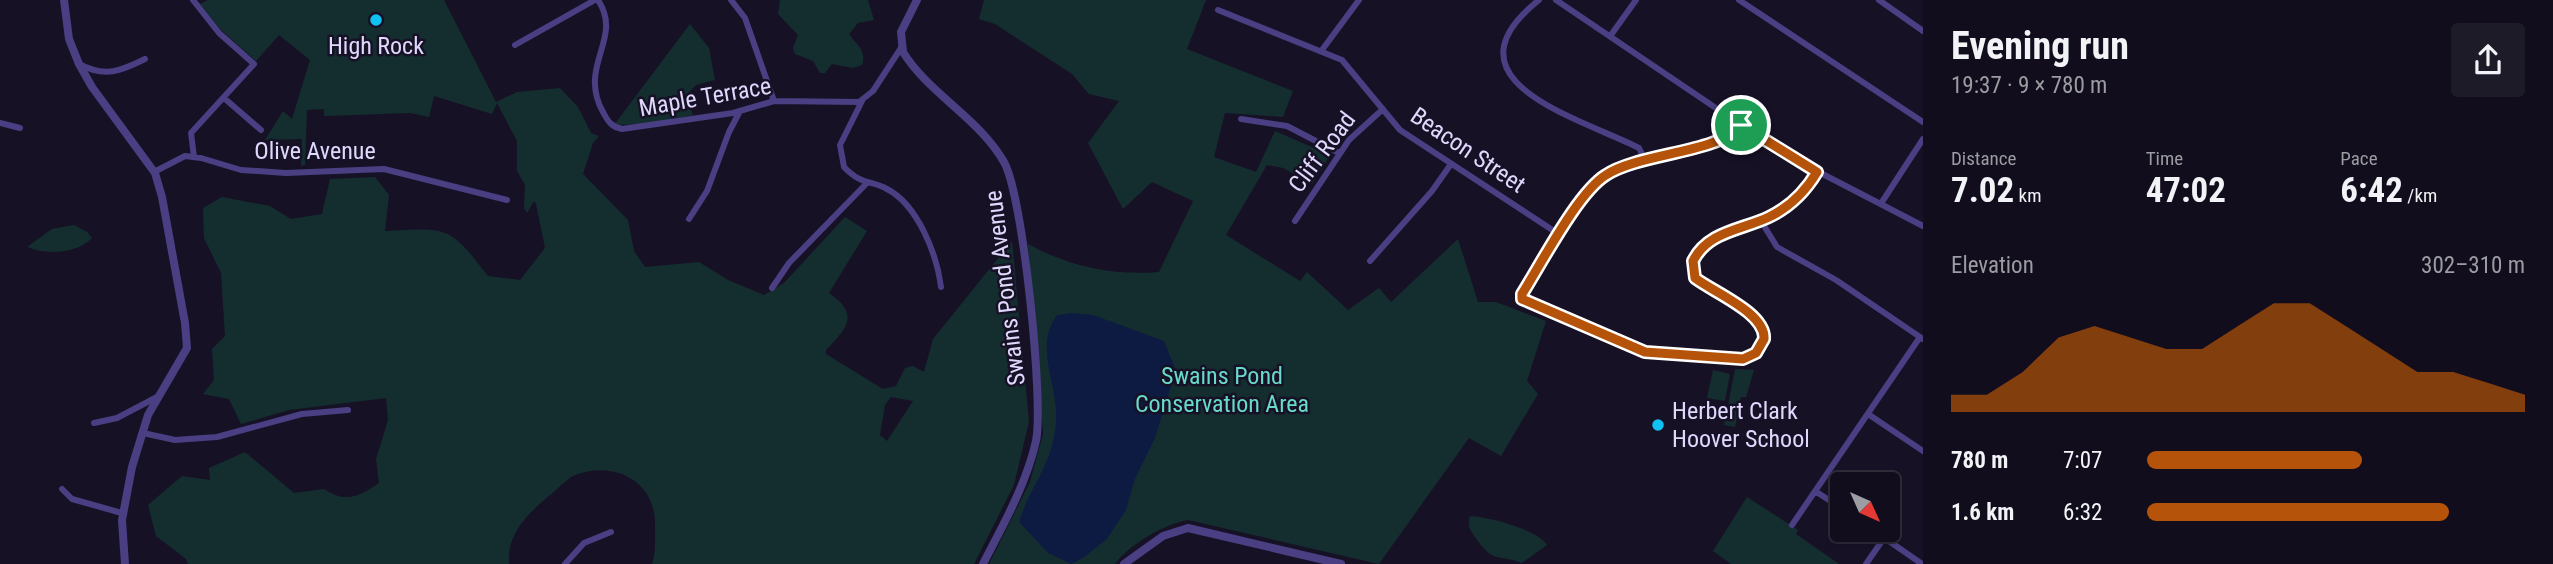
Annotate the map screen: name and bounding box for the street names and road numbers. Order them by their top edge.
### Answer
street label: Maple Terrace [637,72,773,122]
street label: Beacon Street [1405,101,1531,199]
street label: Cliff Road [1283,106,1361,198]
street label: Olive Avenue [254,137,376,165]
street label: Swains Pond Avenue [979,189,1031,387]

